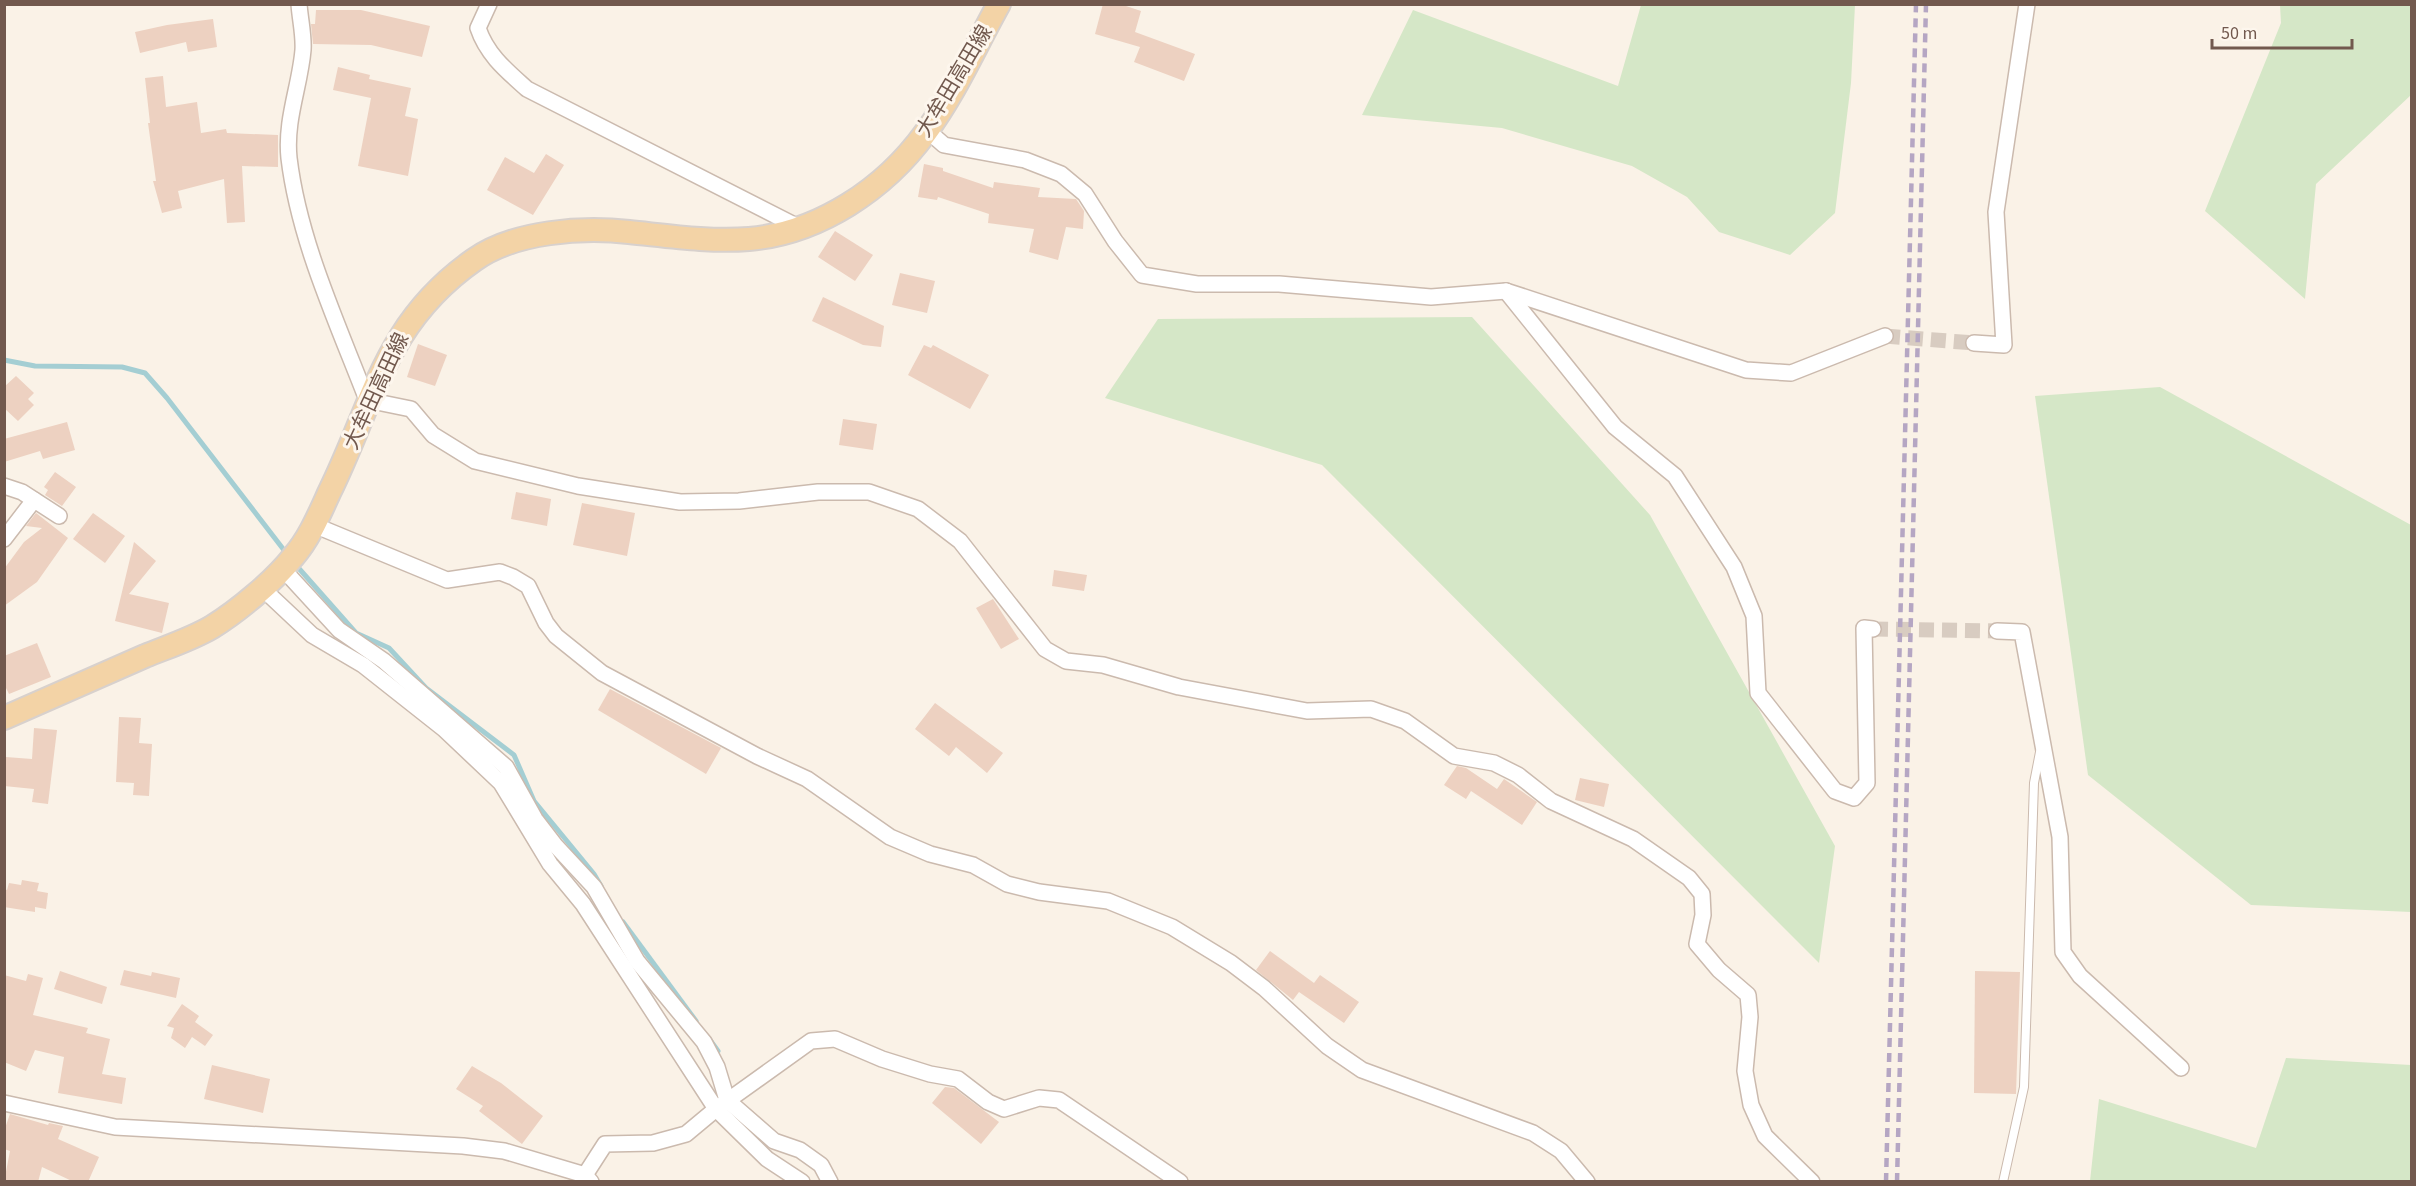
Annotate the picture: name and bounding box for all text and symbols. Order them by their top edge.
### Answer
scale bar [2212,12,2352,50]
street label: 大牟田高田線 [909,19,999,143]
text: 50 m [2221,21,2257,46]
street label: 大牟田高田線 [336,328,416,454]

